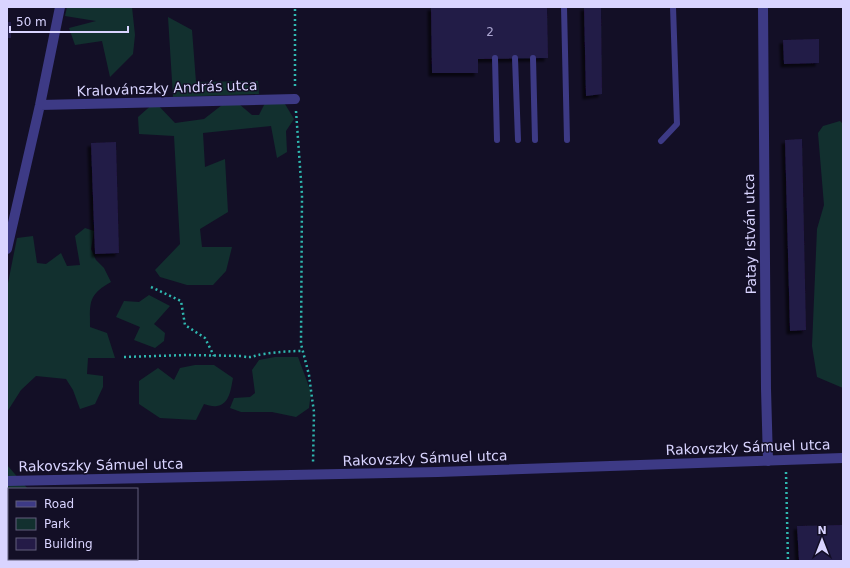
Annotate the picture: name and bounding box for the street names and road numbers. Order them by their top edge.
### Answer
street label: Kralovánszky András utca [76,77,258,99]
street label: Patay István utca [741,173,759,295]
street label: Rakovszky Sámuel utca [665,436,831,458]
street label: Rakovszky Sámuel utca [342,447,508,469]
street label: Rakovszky Sámuel utca [18,456,184,474]

